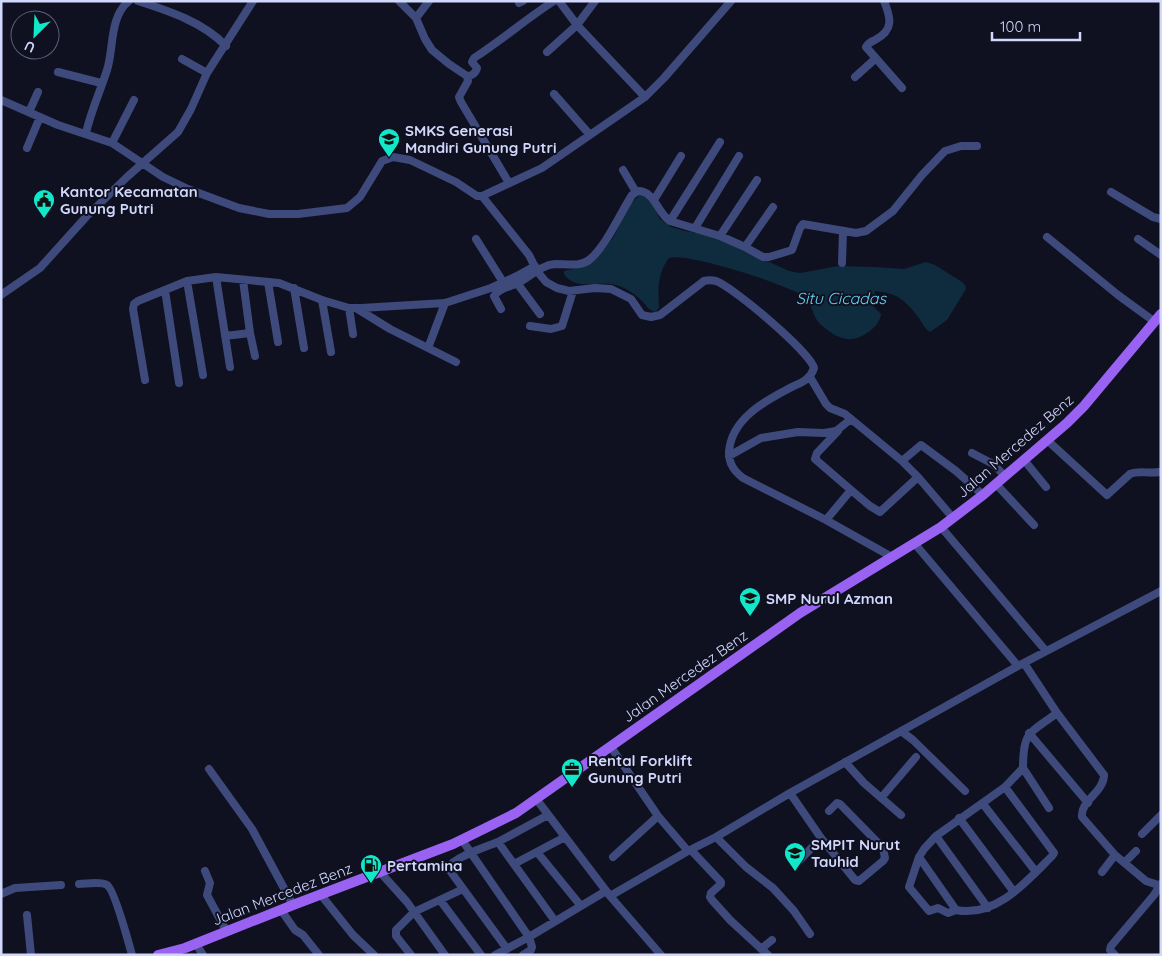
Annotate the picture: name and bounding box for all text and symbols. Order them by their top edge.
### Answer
north arrow [10,10,60,60]
scale bar [992,10,1080,42]
text: 100 m [1000,17,1041,36]
text: U [22,37,38,57]
place label: SMKS Generasi Mandiri Gunung Putri [405,121,557,157]
school or university icon: SMKS Generasi Mandiri Gunung Putri [377,127,401,158]
place label: Kantor Kecamatan Gunung Putri [60,182,198,218]
public building icon: Kantor Kecamatan Gunung Putri [32,188,56,219]
water label: Situ Cicadas [796,288,888,308]
street label: Jalan Mercedez Benz [953,390,1077,502]
school or university icon: SMP Nurul Azman [738,586,762,617]
place label: SMP Nurul Azman [766,589,893,608]
street label: Jalan Mercedez Benz [619,626,751,726]
place label: Rental Forklift Gunung Putri [588,751,693,787]
office icon: Rental Forklift Gunung Putri [560,757,584,788]
place label: SMPIT Nurut Tauhid [811,835,900,871]
school or university icon: SMPIT Nurut Tauhid [783,841,807,872]
fuel station icon: Pertamina [359,853,383,884]
place label: Pertamina [387,856,463,875]
street label: Jalan Mercedez Benz [209,859,355,929]

